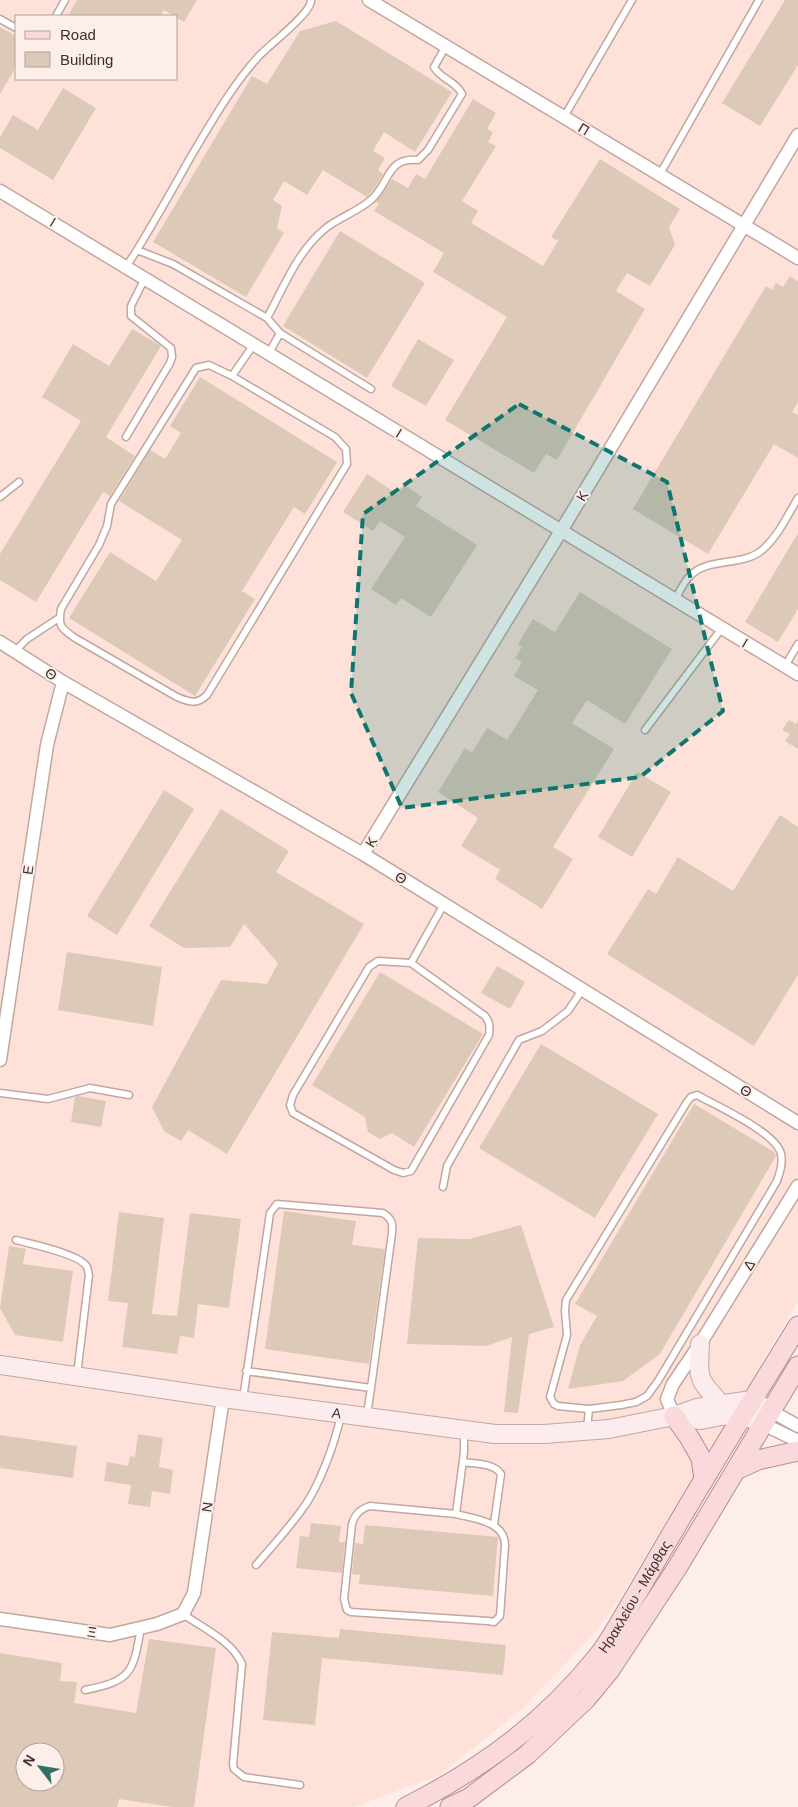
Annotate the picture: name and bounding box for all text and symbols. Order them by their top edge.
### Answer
legend [15,15,178,80]
text: Road [60,26,96,43]
text: Building [60,51,113,68]
street label: Π [576,120,592,138]
street label: Ι [47,214,59,230]
street label: Ι [393,425,405,441]
street label: Κ [573,487,592,504]
street label: Ι [739,635,751,651]
street label: Θ [42,664,60,684]
street label: Κ [362,833,381,850]
street label: Ε [19,864,37,876]
street label: Θ [392,868,410,888]
street label: Θ [737,1081,755,1101]
street label: Δ [740,1257,758,1273]
street label: Α [331,1404,343,1422]
street label: Ν [198,1501,216,1513]
street label: Ηρακλείου - Μάρθας [595,1537,674,1656]
street label: Ξ [86,1623,98,1641]
north arrow [15,1742,65,1792]
text: N [19,1752,38,1769]

